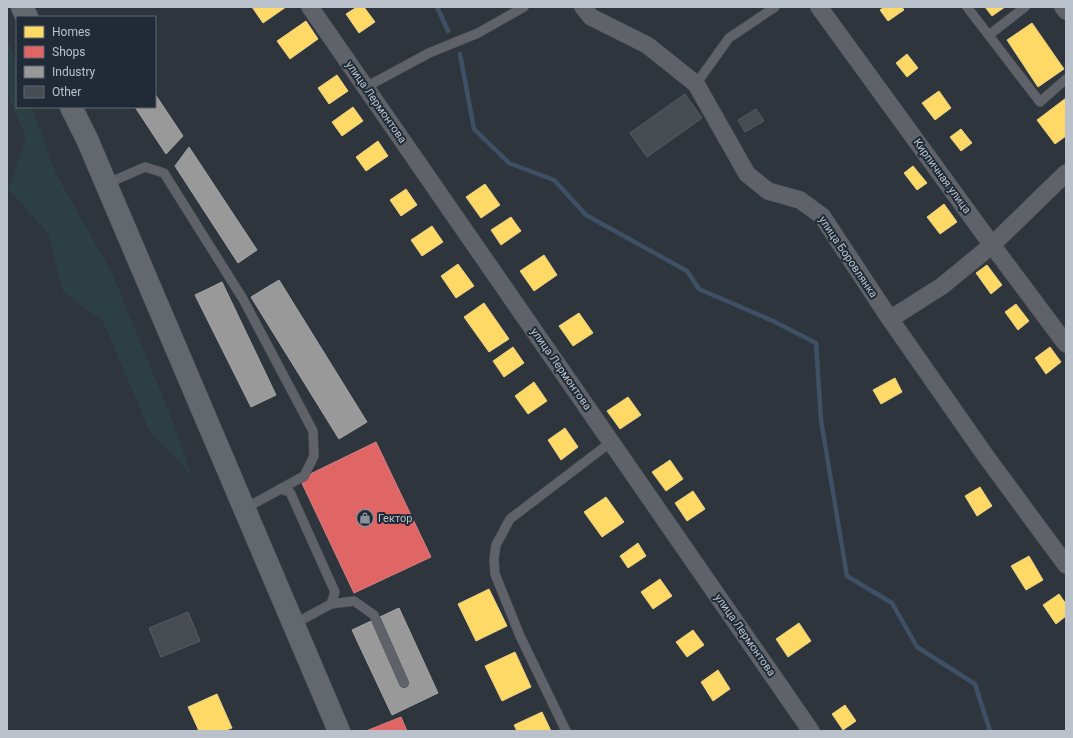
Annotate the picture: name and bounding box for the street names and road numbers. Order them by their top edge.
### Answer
street label: улица Лермонтова [343,58,409,146]
street label: Кирпичная улица [910,136,974,216]
street label: улица Боровлянка [816,214,880,300]
street label: улица Лермонтова [528,325,594,413]
street label: улица Лермонтова [712,591,778,679]

